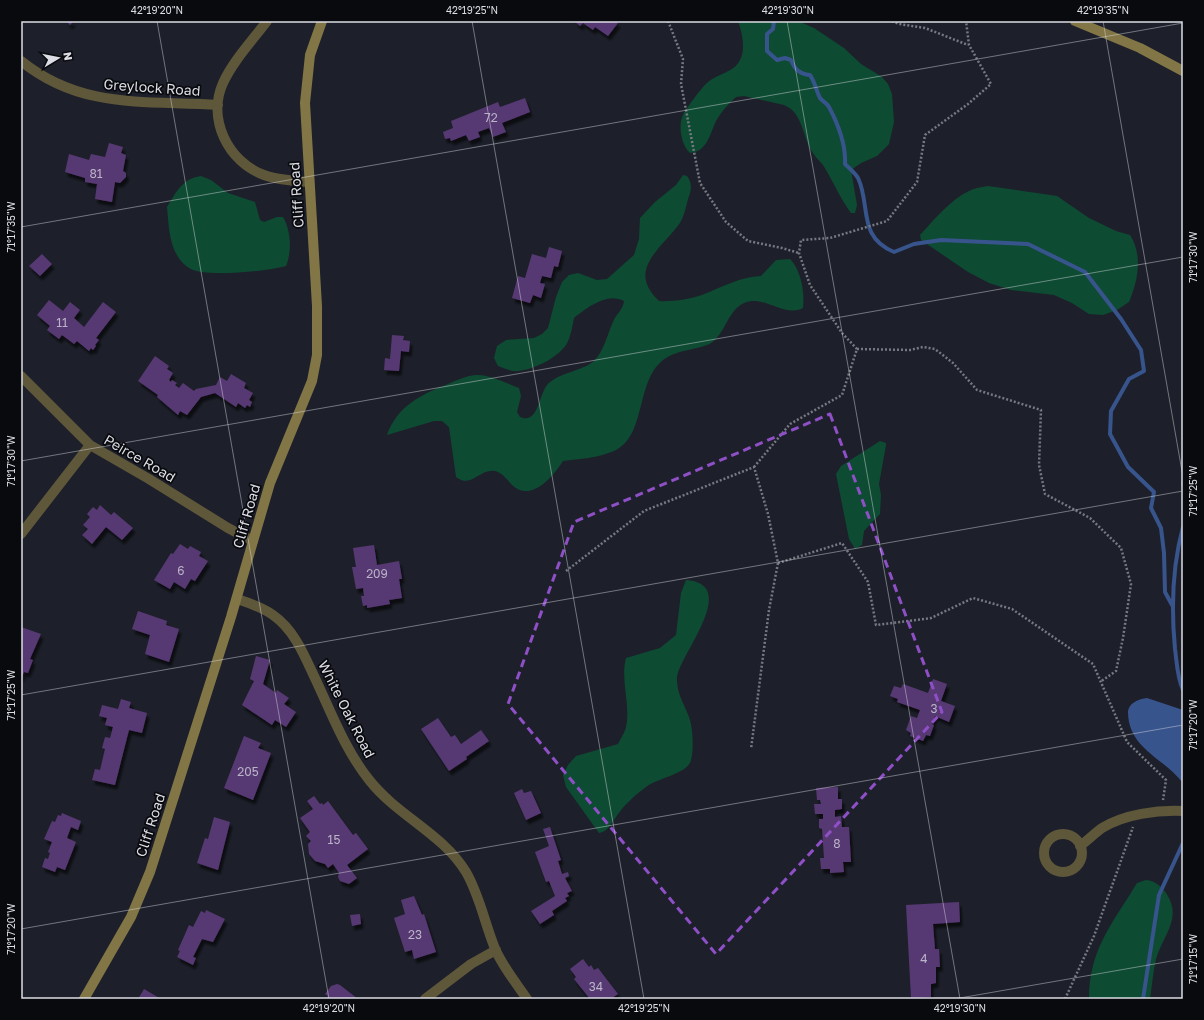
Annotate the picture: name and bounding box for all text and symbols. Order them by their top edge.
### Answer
text: 42°19'20"N [131,4,183,16]
text: 42°19'25"N [446,4,498,16]
text: 42°19'30"N [762,4,814,16]
text: 42°19'35"N [1077,4,1129,16]
north arrow [38,38,78,78]
text: N [61,51,75,61]
street label: Greylock Road [103,75,201,99]
house number: 72 [484,110,498,125]
street label: Cliff Road [285,162,307,228]
house number: 81 [89,166,103,181]
text: 71°17'35"W [5,201,17,252]
text: 71°17'30"W [1187,231,1199,283]
house number: 11 [56,315,68,330]
street label: Peirce Road [101,431,179,485]
text: 71°17'30"W [5,435,17,487]
text: 71°17'25"W [1187,465,1199,516]
street label: Cliff Road [229,482,263,550]
house number: 6 [177,563,185,578]
house number: 209 [366,566,388,581]
street label: White Oak Road [315,657,379,761]
text: 71°17'25"W [5,669,17,720]
text: 71°17'20"W [1187,699,1199,751]
house number: 3 [930,701,938,716]
house number: 205 [237,764,259,779]
street label: Cliff Road [132,791,168,859]
house number: 15 [328,832,340,847]
house number: 8 [833,836,841,851]
text: 71°17'20"W [5,903,17,955]
house number: 23 [408,927,422,942]
text: 71°17'15"W [1187,934,1199,984]
house number: 4 [920,951,928,966]
house number: 34 [589,979,603,994]
text: 42°19'20"N [303,1002,355,1014]
text: 42°19'25"N [618,1002,670,1014]
text: 42°19'30"N [934,1002,986,1014]

